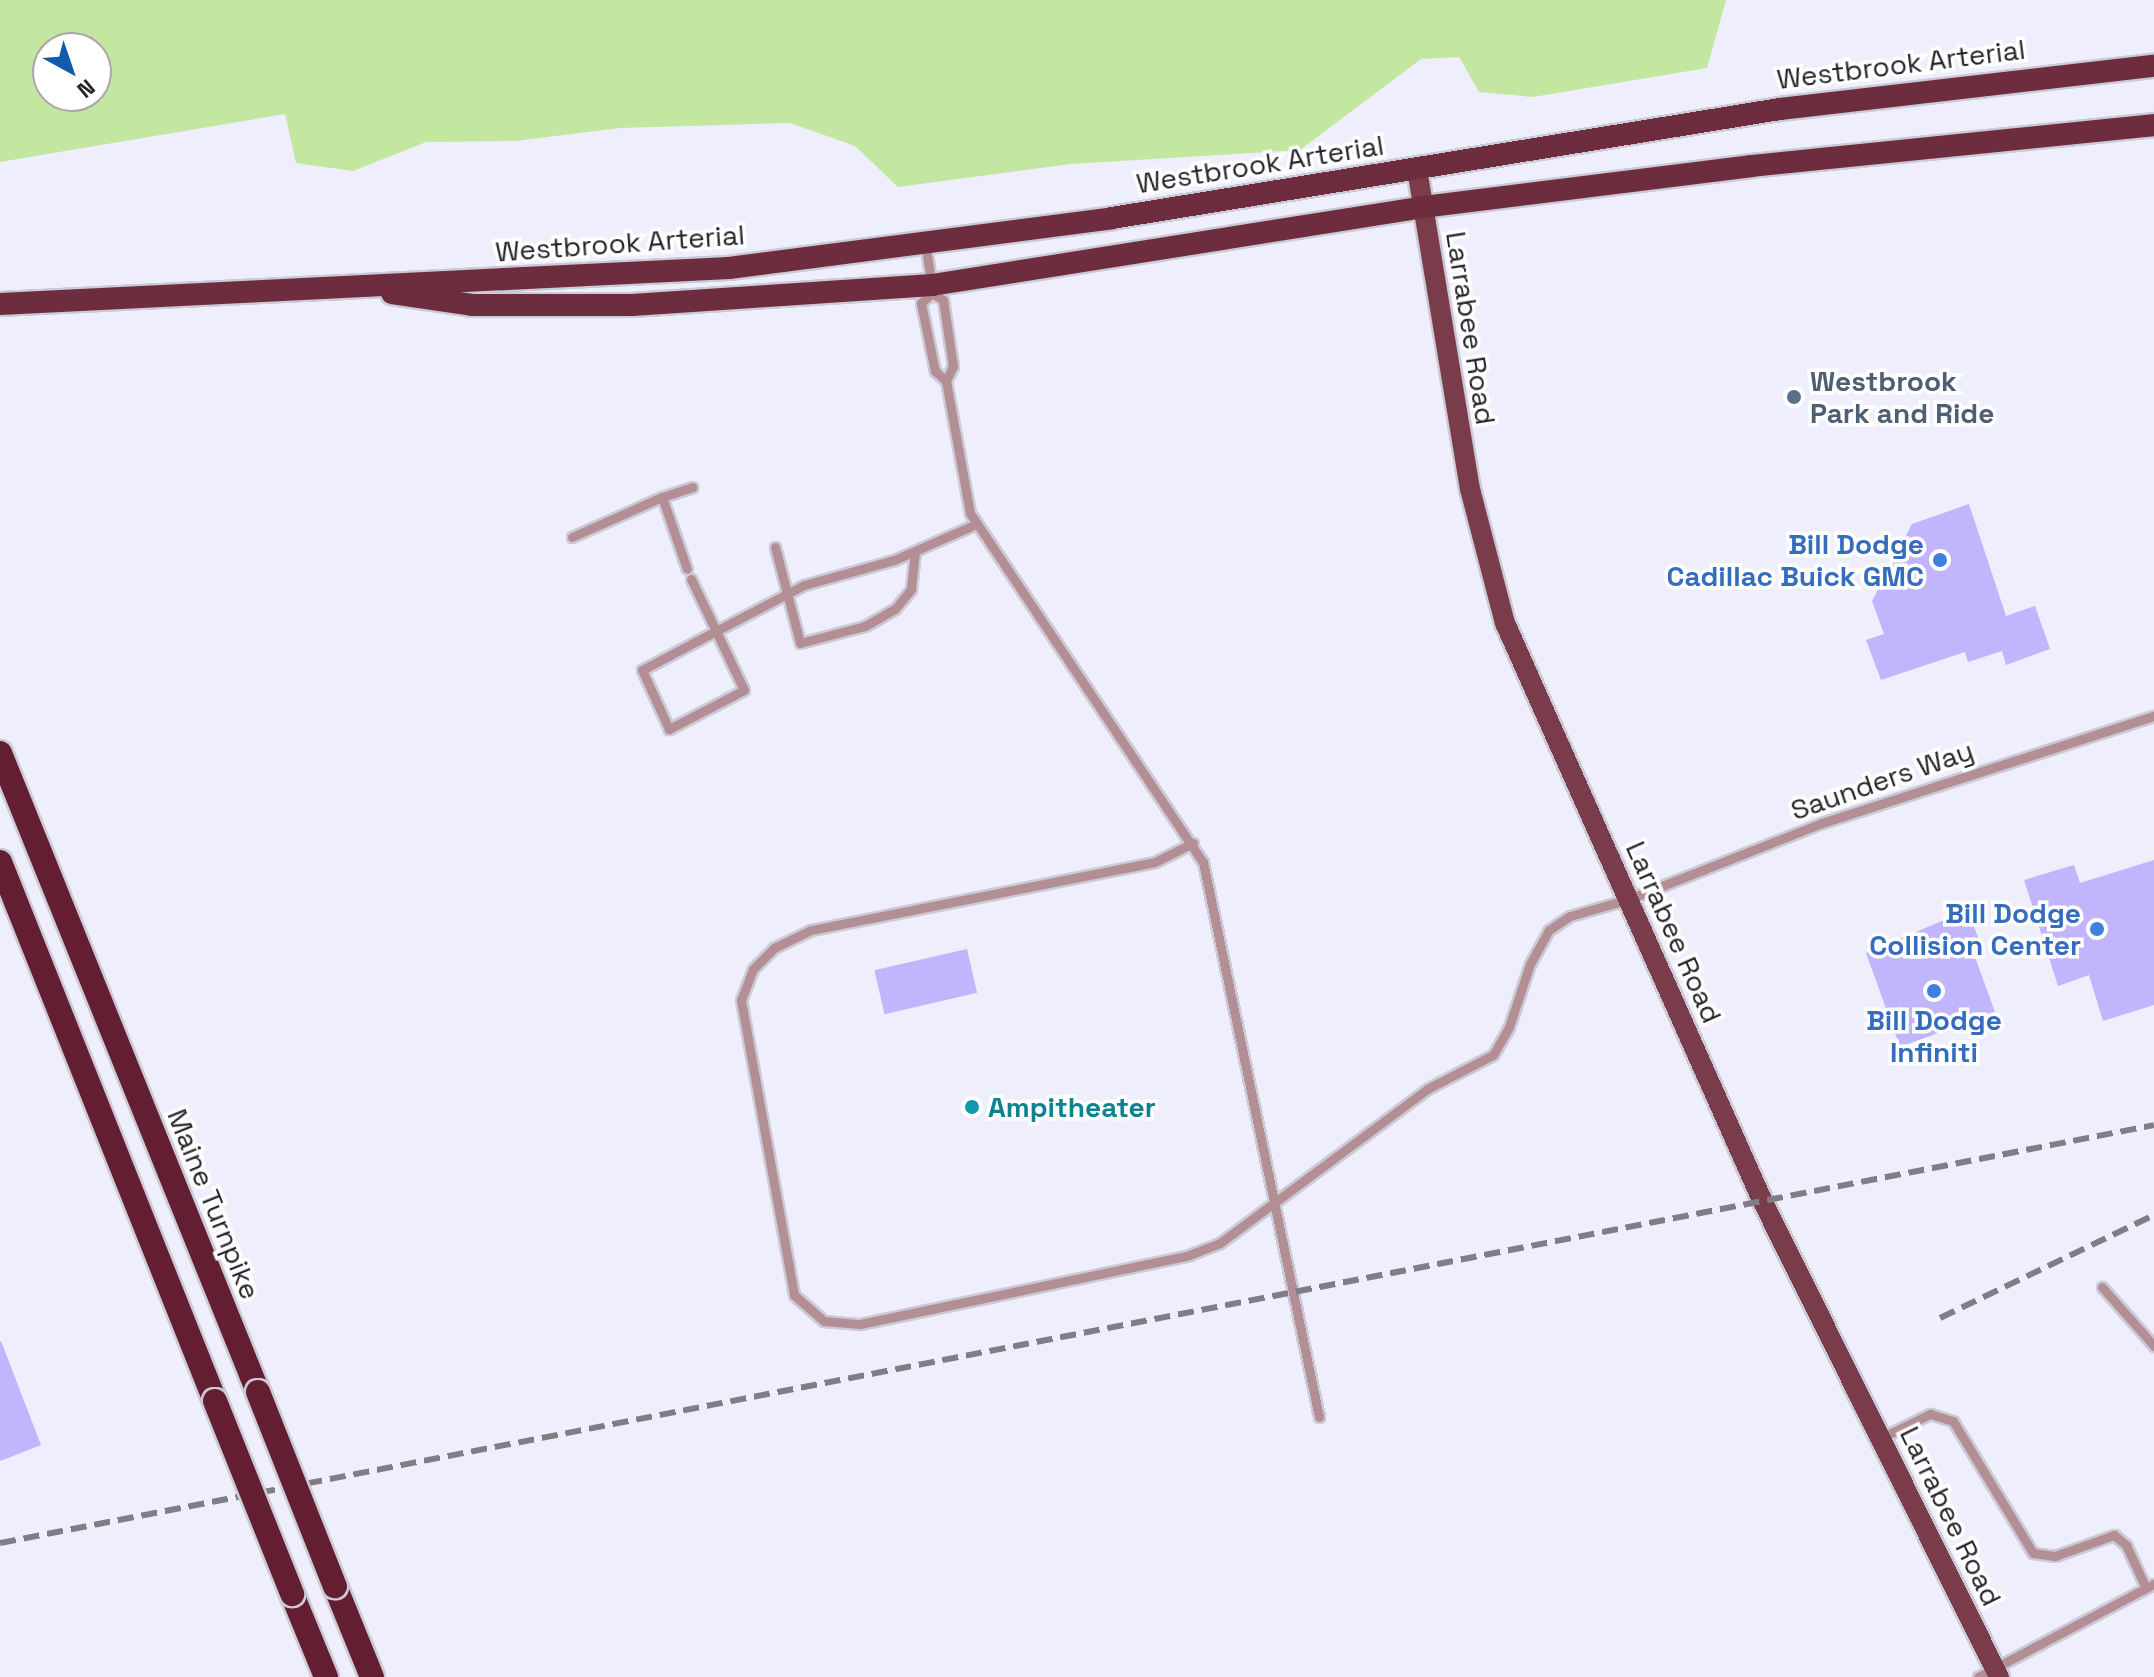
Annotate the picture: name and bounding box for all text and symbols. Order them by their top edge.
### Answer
north arrow [32,32,112,112]
street label: Westbrook Arterial [1775,32,2027,96]
text: N [71,73,101,104]
street label: Westbrook Arterial [1134,128,1386,200]
street label: Westbrook Arterial [494,218,746,268]
street label: Larrabee Road [1439,229,1503,427]
place label: Westbrook Park and Ride [1810,364,1994,430]
marker: Westbrook Park and Ride [1785,388,1803,406]
place label: Bill Dodge Cadillac Buick GMC [1667,527,1924,593]
marker: Bill Dodge Cadillac Buick GMC [1931,551,1949,569]
street label: Saunders Way [1786,733,1978,827]
street label: Larrabee Road [1619,836,1729,1028]
place label: Bill Dodge Collision Center [1869,896,2081,962]
marker: Bill Dodge Collision Center [2088,920,2106,938]
marker: Bill Dodge Infiniti [1925,982,1943,1000]
place label: Bill Dodge Infiniti [1866,1003,2002,1069]
place label: Ampitheater [988,1090,1156,1124]
marker: Ampitheater [963,1098,981,1116]
street label: Maine Turnpike [160,1104,268,1304]
street label: Larrabee Road [1893,1421,2009,1611]

